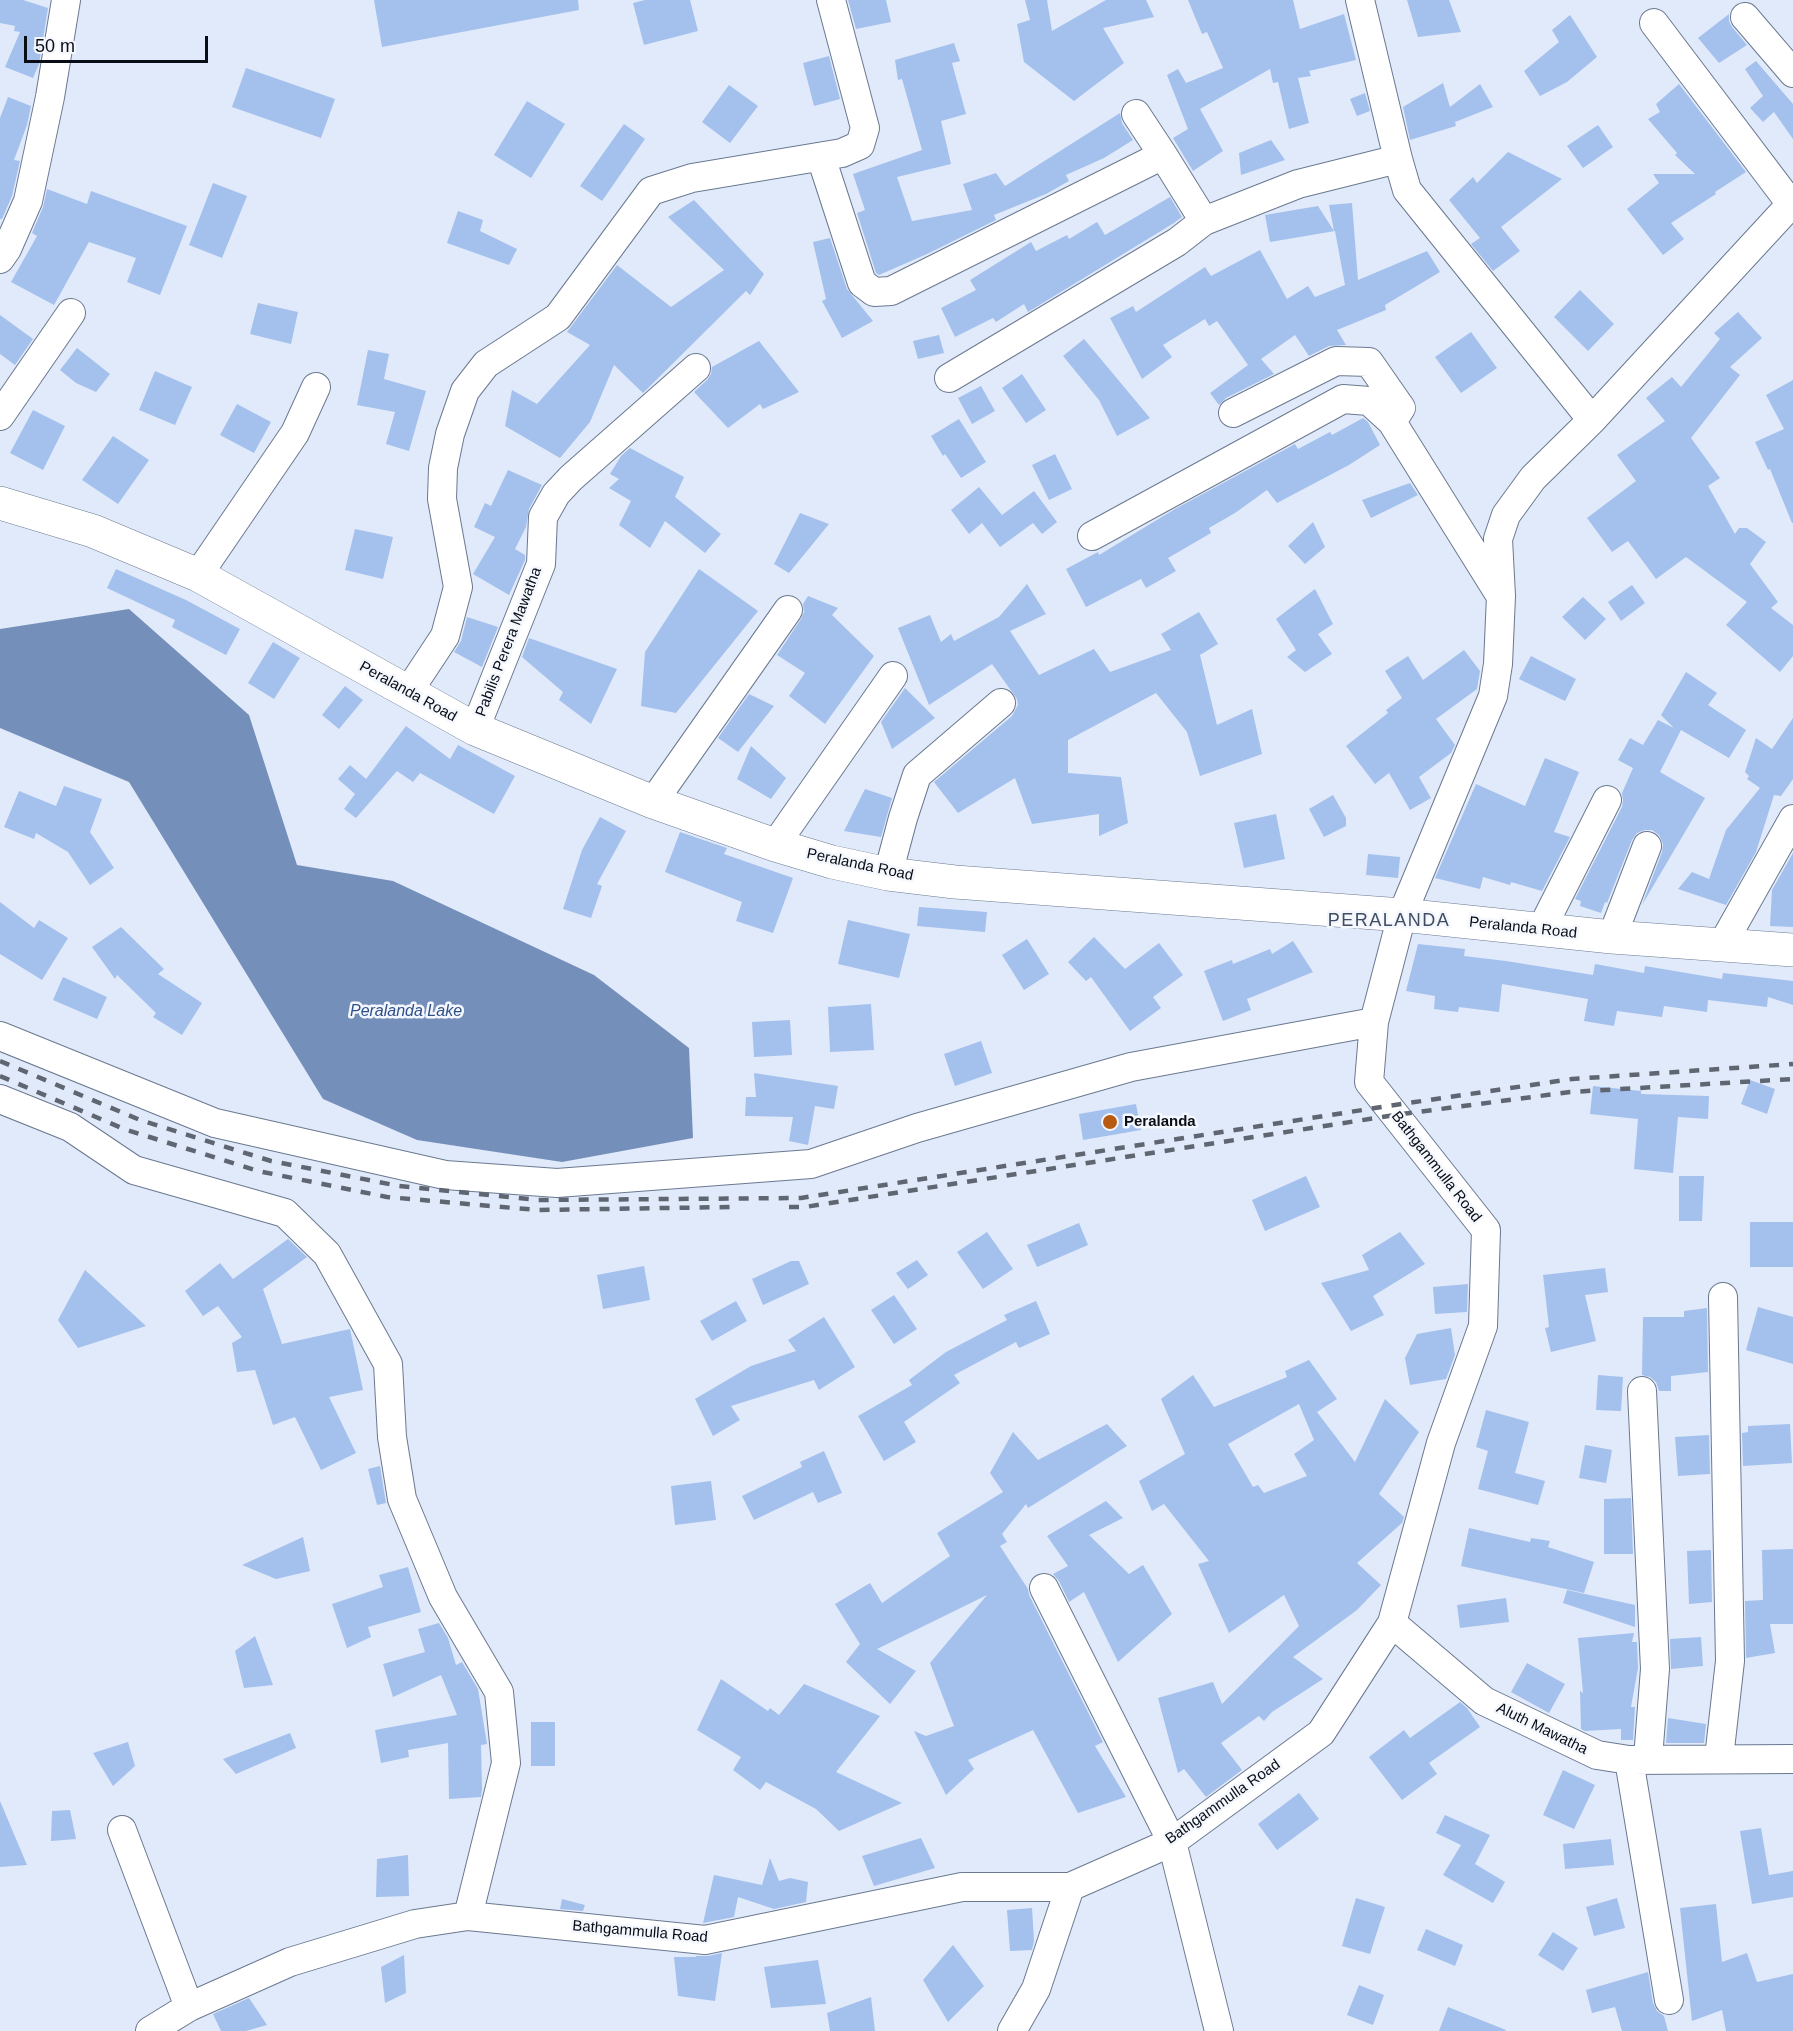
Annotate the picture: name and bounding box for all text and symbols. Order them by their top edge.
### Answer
scale bar [27,24,212,62]
text: 50 m [35,36,75,56]
street label: Pabilis Perera Mawatha [472,565,546,719]
street label: Peralanda Road [356,658,460,726]
street label: Peralanda Road [805,845,915,885]
district label: PERALANDA [1328,910,1450,932]
street label: Peralanda Road [1468,913,1578,943]
water label: Peralanda Lake [350,1002,462,1022]
street label: Bathgammulla Road [1387,1108,1485,1226]
marker: Peralanda [1101,1113,1119,1131]
place label: Peralanda [1124,1113,1196,1131]
street label: Aluth Mawatha [1493,1699,1591,1759]
street label: Bathgammulla Road [1162,1756,1284,1848]
street label: Bathgammulla Road [572,1917,708,1947]

